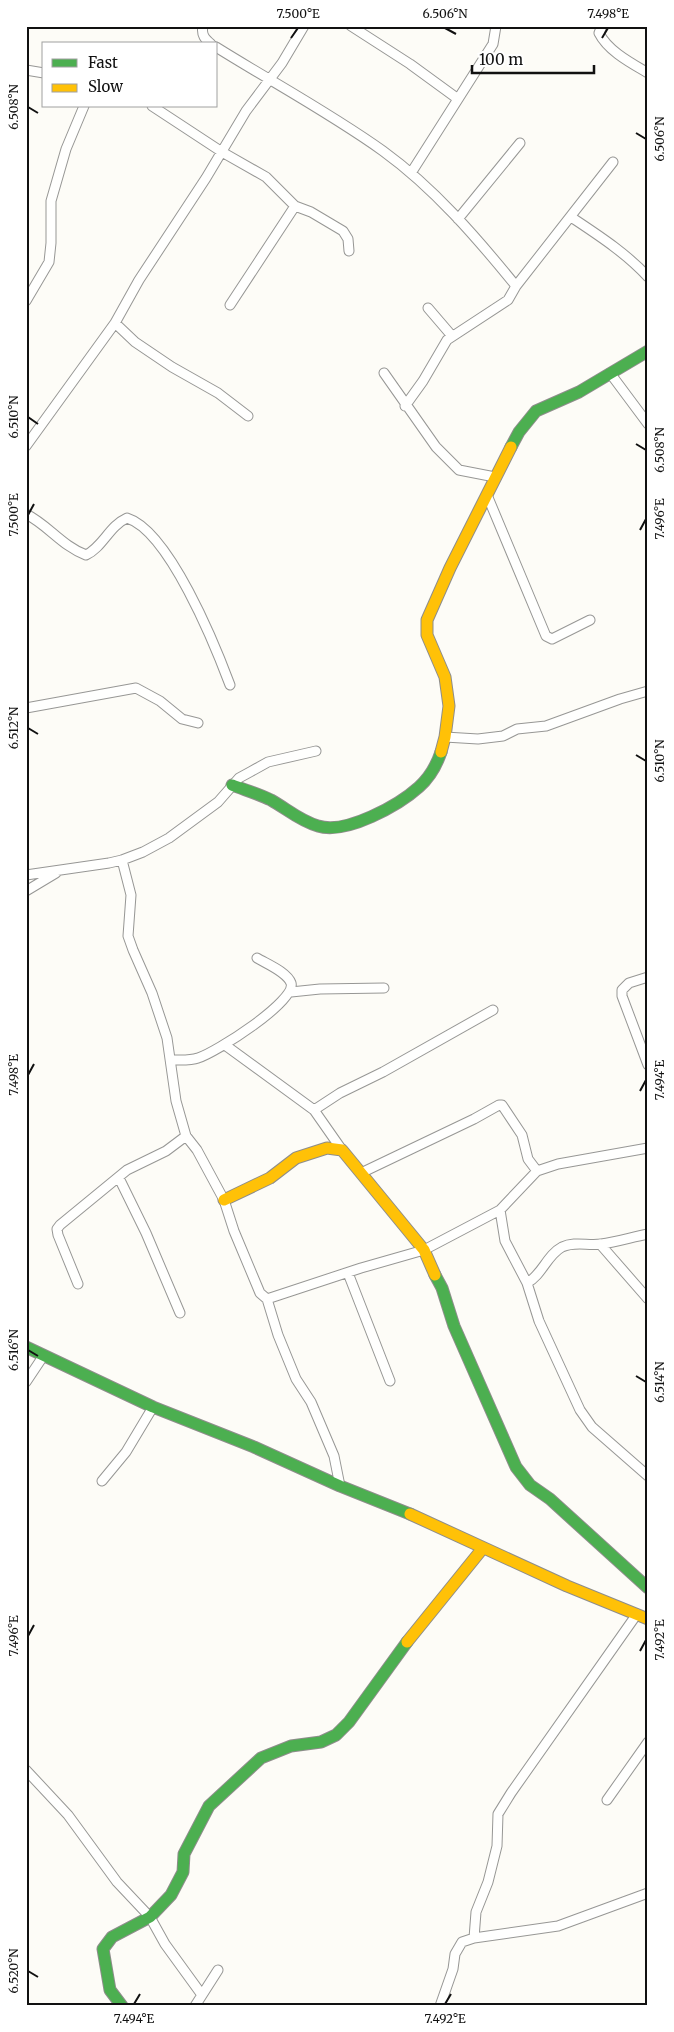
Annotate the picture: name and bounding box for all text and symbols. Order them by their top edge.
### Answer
text: 7.500°E [276,6,320,21]
text: 6.506°N [422,6,468,21]
text: 7.498°E [587,6,629,21]
legend [42,42,218,108]
scale bar [472,42,594,74]
text: 100 m [479,50,523,69]
text: Fast [88,53,118,72]
text: Slow [88,77,123,96]
text: 6.508°N [6,83,21,130]
text: 6.506°N [652,116,667,162]
text: 6.510°N [6,395,21,439]
text: 6.508°N [652,426,667,473]
text: 7.500°E [6,493,21,537]
text: 7.496°E [652,498,667,540]
text: 6.512°N [6,706,21,749]
text: 6.510°N [652,739,667,783]
text: 7.498°E [6,1054,21,1096]
text: 7.494°E [652,1059,667,1100]
text: 6.516°N [6,1328,21,1371]
text: 6.514°N [652,1361,667,1403]
text: 7.496°E [6,1615,21,1657]
text: 7.492°E [652,1619,667,1661]
text: 6.520°N [6,1948,21,1994]
text: 7.494°E [114,2011,155,2026]
text: 7.492°E [424,2011,466,2026]

